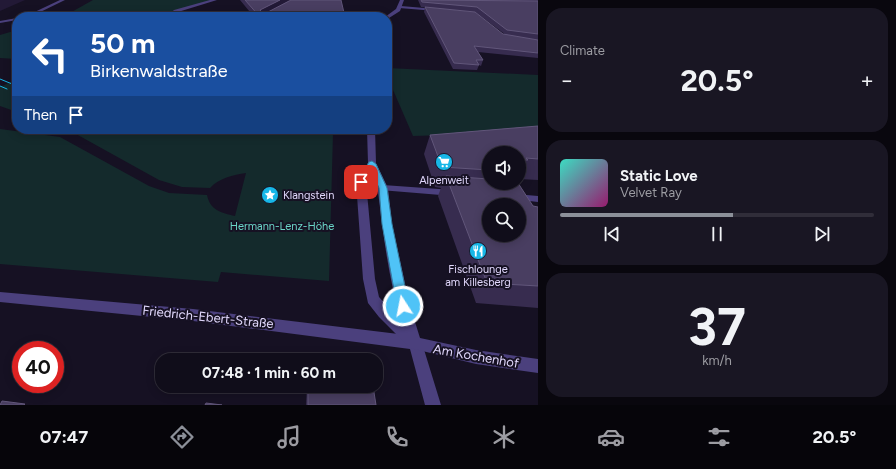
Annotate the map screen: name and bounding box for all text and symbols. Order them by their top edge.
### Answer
text: 50 m [90,26,156,60]
icon: left [24,28,76,80]
text: Climate [560,43,605,58]
text: Birkenwaldstraße [90,60,228,82]
text: 20.5° [680,62,754,99]
text: − [560,67,574,94]
text: + [860,67,874,94]
icon: arrive [65,104,87,126]
text: Then [24,106,57,124]
map controls [482,146,526,242]
button: sound [482,146,526,190]
supermarket icon: Alpenweit [434,152,454,172]
pin [344,165,378,199]
text: Static Love [620,167,698,185]
icon: arrive [350,171,372,193]
place label: Alpenweit [419,174,469,187]
place icon: Klangstein [260,185,280,205]
text: Velvet Ray [620,185,682,200]
place label: Klangstein [283,189,334,202]
button: search [482,198,526,242]
park label: Hermann-Lenz-Höhe [230,220,334,233]
icon: previous [601,223,623,245]
icon: pause [706,223,728,245]
icon: next [811,223,833,245]
restaurant icon: Fischlounge am Killesberg [468,241,488,261]
place label: Fischlounge am Killesberg [445,263,511,289]
position arrow [382,285,424,327]
text: 37 [688,296,746,358]
street label: Friedrich-Ebert-Straße [142,303,274,331]
speed limit sign: 40 [12,341,64,393]
street label: Am Kochenhof [432,341,520,371]
text: km/h [702,353,732,368]
text: 07:48 · 1 min · 60 m [202,364,336,382]
icon: directions [168,423,196,451]
icon: music [275,423,303,451]
icon: phone [383,423,411,451]
icon: climate [490,423,518,451]
icon: car [597,423,625,451]
icon: filters [705,423,733,451]
text: 07:47 [40,426,88,448]
text: 20.5° [812,426,856,448]

